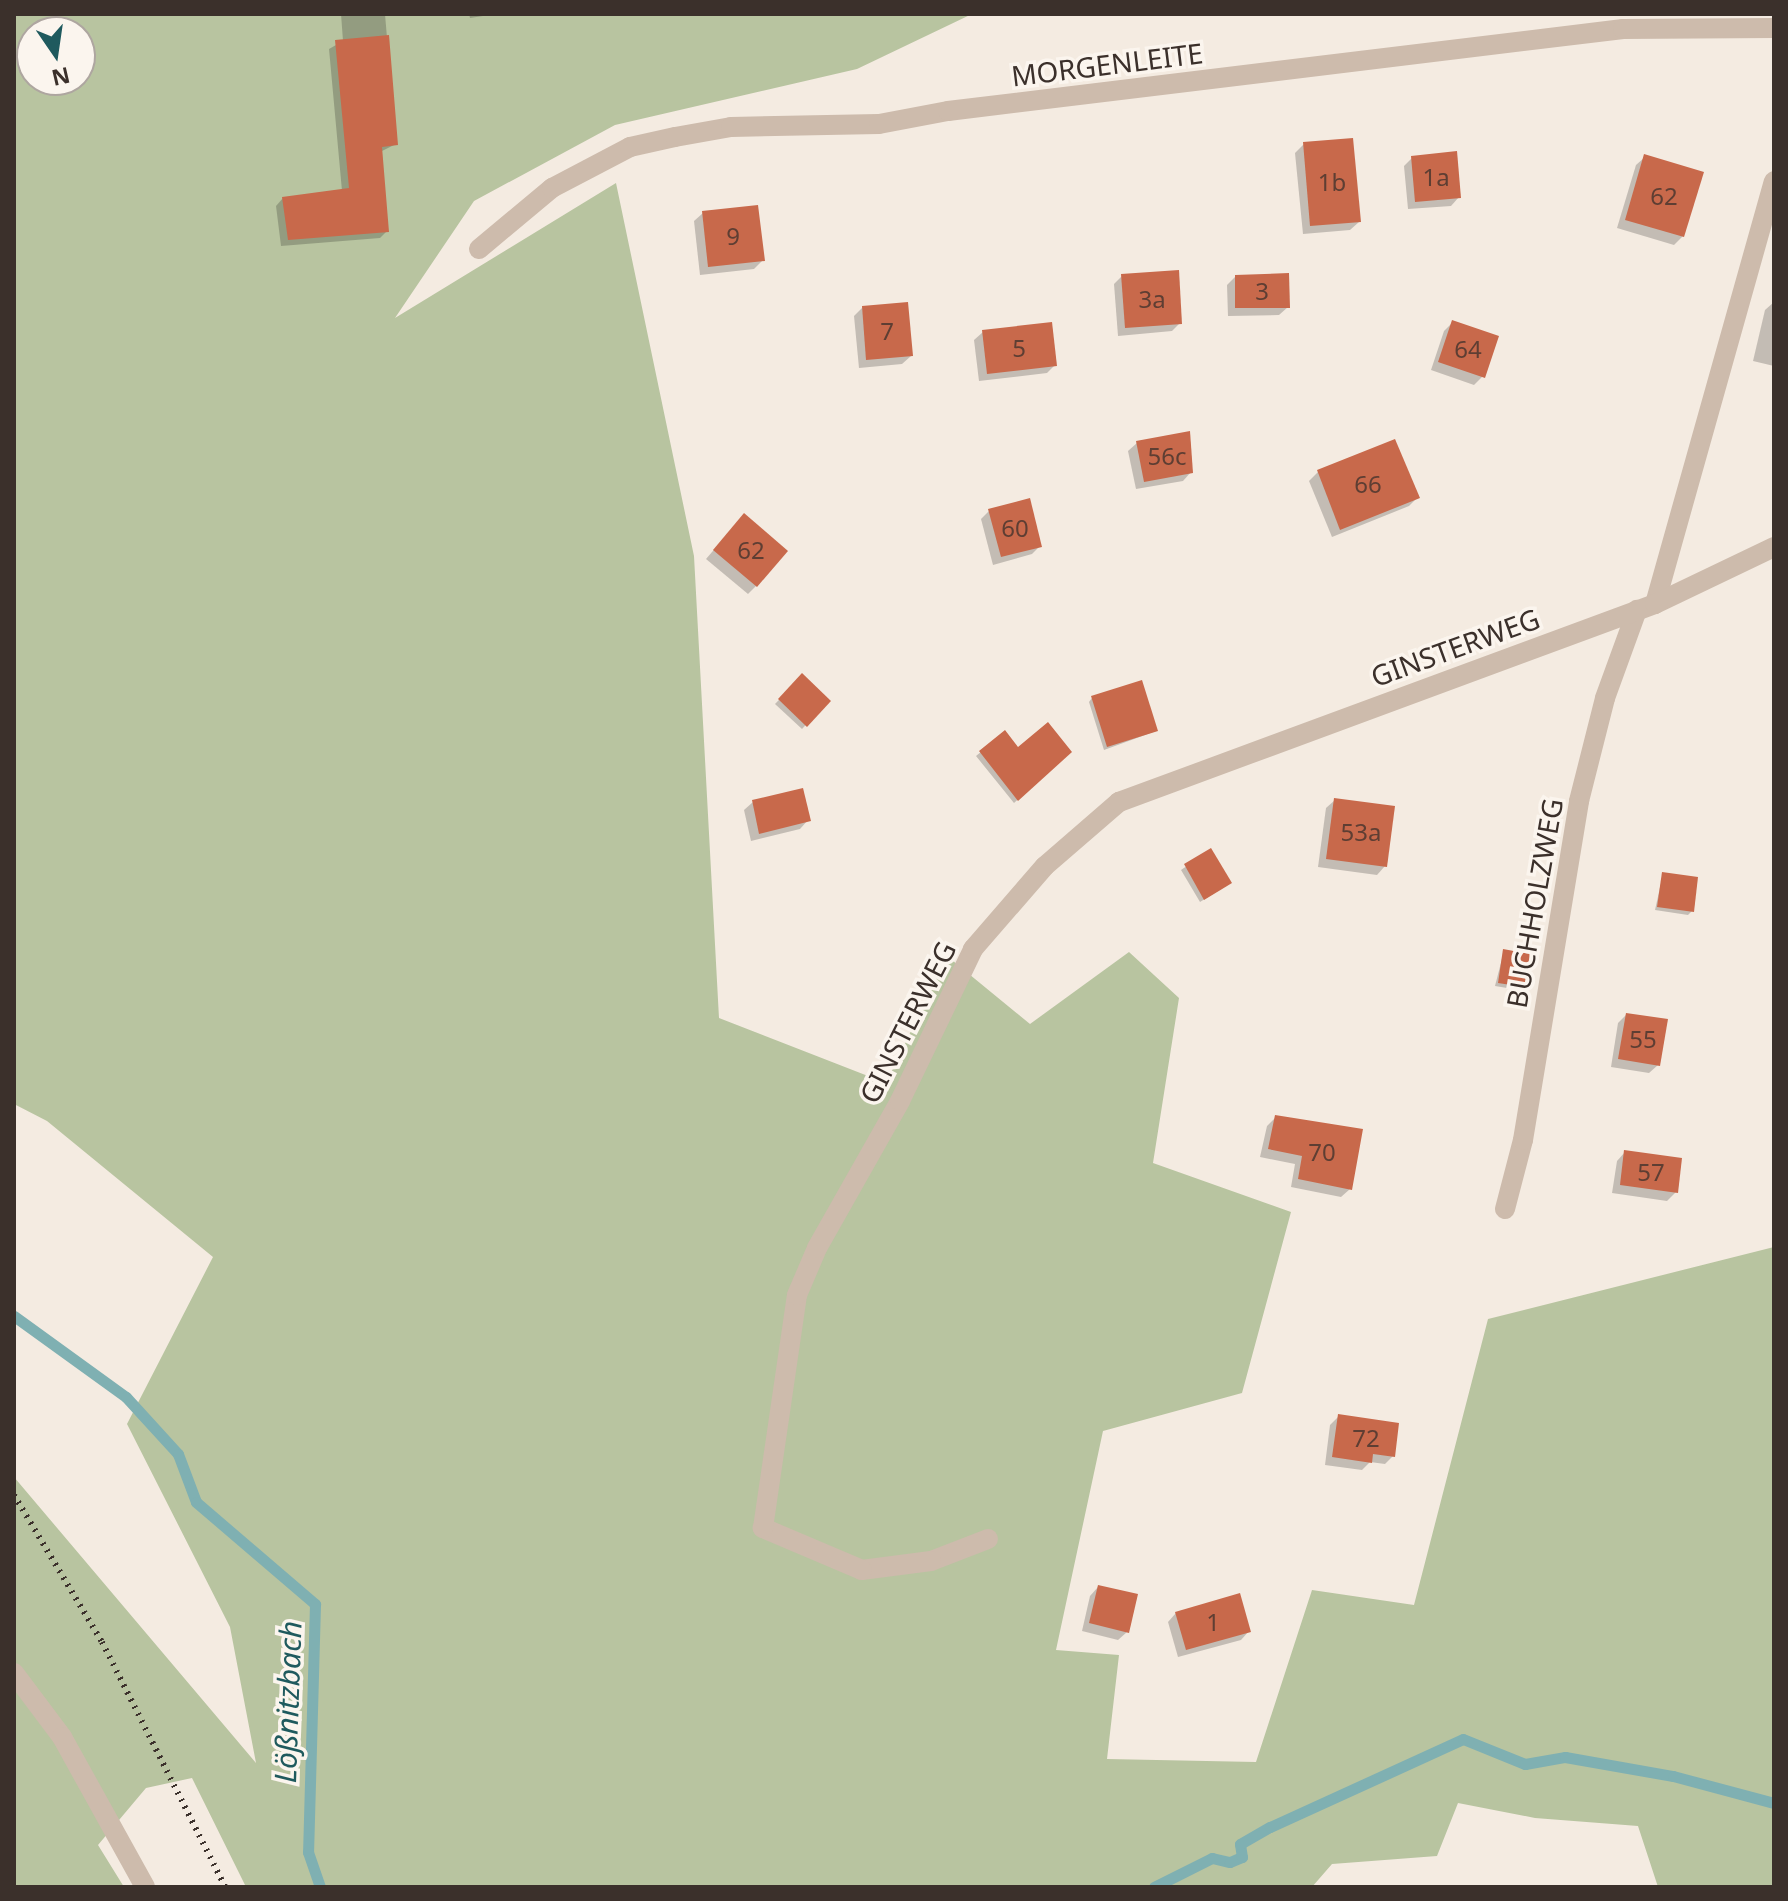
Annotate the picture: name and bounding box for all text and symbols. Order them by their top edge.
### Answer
north arrow [16,16,96,96]
street label: MORGENLEITE [1009,36,1205,92]
text: N [49,61,73,94]
house number: 1a [1422,163,1450,191]
house number: 1b [1318,168,1346,196]
house number: 62 [1650,182,1678,210]
house number: 9 [726,222,740,250]
house number: 3 [1255,277,1269,305]
house number: 3a [1138,285,1166,313]
house number: 7 [880,317,894,345]
house number: 5 [1012,334,1026,362]
house number: 64 [1454,335,1482,363]
house number: 56c [1148,442,1186,470]
house number: 66 [1354,470,1382,498]
house number: 60 [1001,514,1029,542]
house number: 62 [737,536,765,564]
street label: GINSTERWEG [1366,601,1544,693]
street label: BUCHHOLZWEG [1499,795,1569,1011]
house number: 53a [1341,818,1381,846]
street label: GINSTERWEG [852,935,962,1109]
house number: 55 [1629,1025,1657,1053]
house number: 70 [1308,1138,1336,1166]
house number: 57 [1637,1158,1665,1186]
house number: 72 [1352,1424,1380,1452]
house number: 1 [1206,1608,1220,1636]
water label: Lößnitzbach [267,1620,309,1784]

